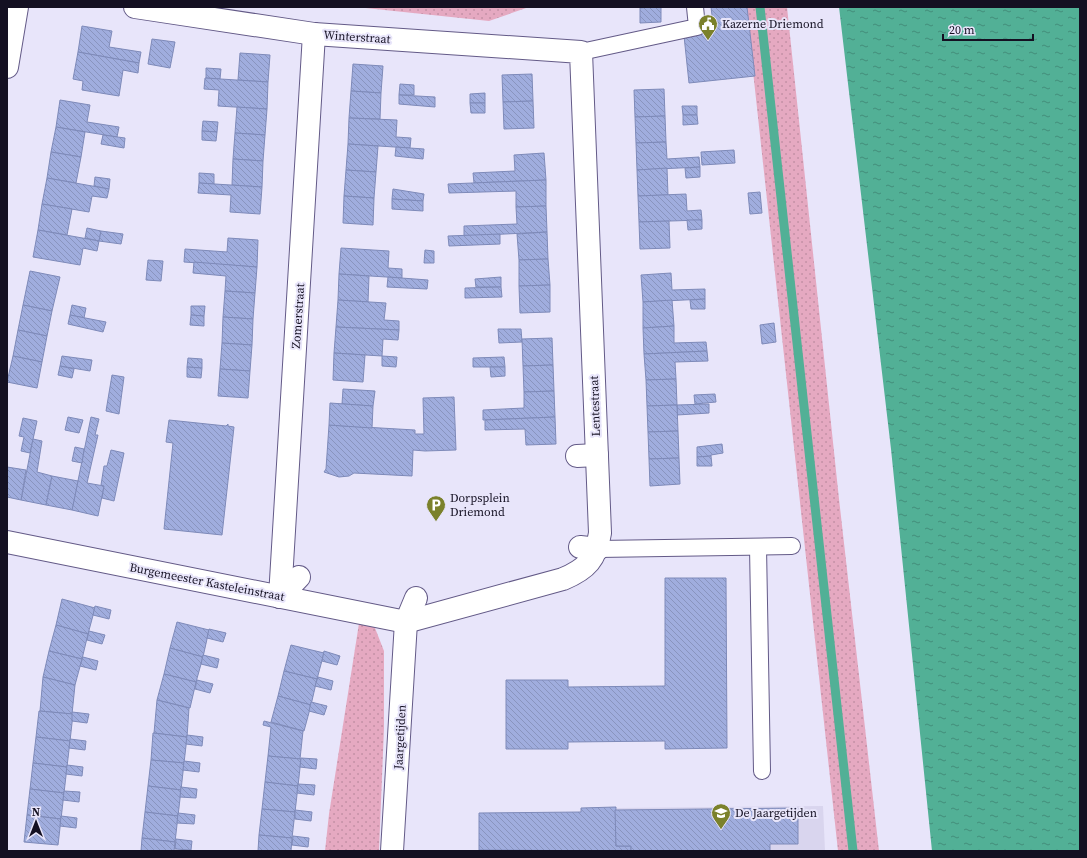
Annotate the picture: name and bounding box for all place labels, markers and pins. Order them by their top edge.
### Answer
public building icon: Kazerne Driemond [697,13,719,41]
place label: Kazerne Driemond [722,16,824,32]
place label: Dorpsplein Driemond [450,490,510,520]
parking icon: Dorpsplein Driemond [425,494,447,522]
school or university icon: De Jaargetijden [710,802,732,830]
place label: De Jaargetijden [735,805,817,821]

